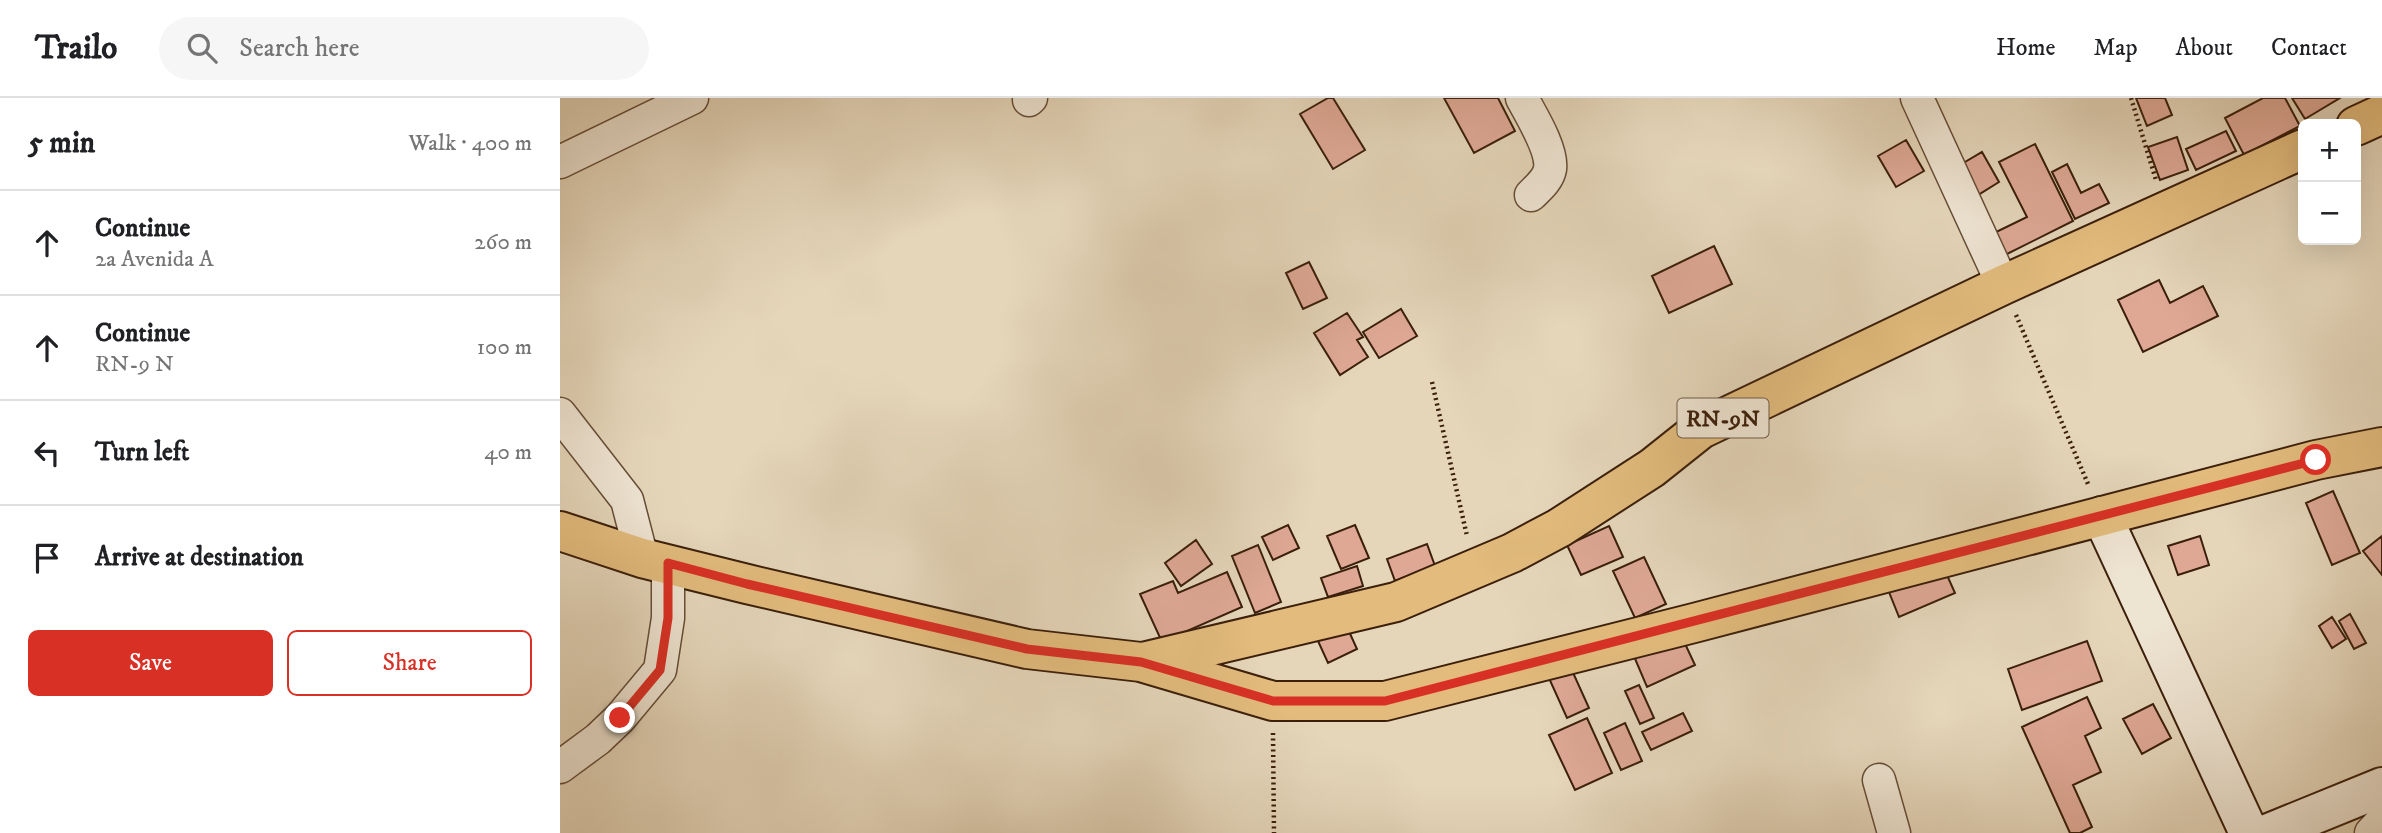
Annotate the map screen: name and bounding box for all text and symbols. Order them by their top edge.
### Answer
search box [159,17,649,80]
text: Trailo [35,28,117,69]
icon: search [183,29,221,67]
text: Search here [239,32,359,65]
text: Home [1996,33,2055,63]
text: Map [2093,33,2138,63]
text: About [2176,33,2233,63]
text: Contact [2271,33,2347,63]
map controls [2298,119,2361,245]
button: + [2298,119,2361,182]
text: 5 min [28,125,95,162]
text: Walk · 400 m [409,129,532,158]
button: − [2298,182,2361,245]
text: Continue [95,212,190,245]
icon: ahead [28,224,66,262]
text: 260 m [474,228,532,257]
text: 2a Avenida A [95,245,214,274]
text: Continue [95,317,190,350]
icon: ahead [28,329,66,367]
text: 100 m [477,333,532,362]
text: RN-9 N [95,350,174,379]
road number: RN-9N [1678,398,1768,438]
icon: left [28,434,66,472]
text: Turn left [95,436,189,469]
text: 40 m [484,438,532,467]
route start [2300,444,2331,475]
icon: arrive [28,539,66,577]
text: Arrive at destination [95,541,304,574]
button: Save [28,630,273,696]
button: Share [287,630,532,696]
route end [604,702,635,733]

